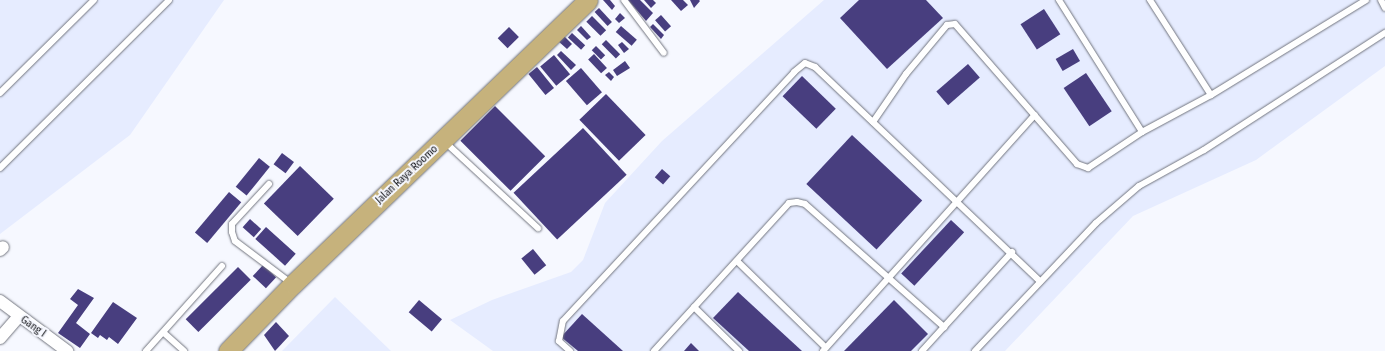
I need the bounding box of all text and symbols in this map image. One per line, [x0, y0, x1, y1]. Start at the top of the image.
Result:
street label: Jalan Raya Roomo [373, 143, 441, 207]
street label: Gang I [18, 314, 48, 340]

